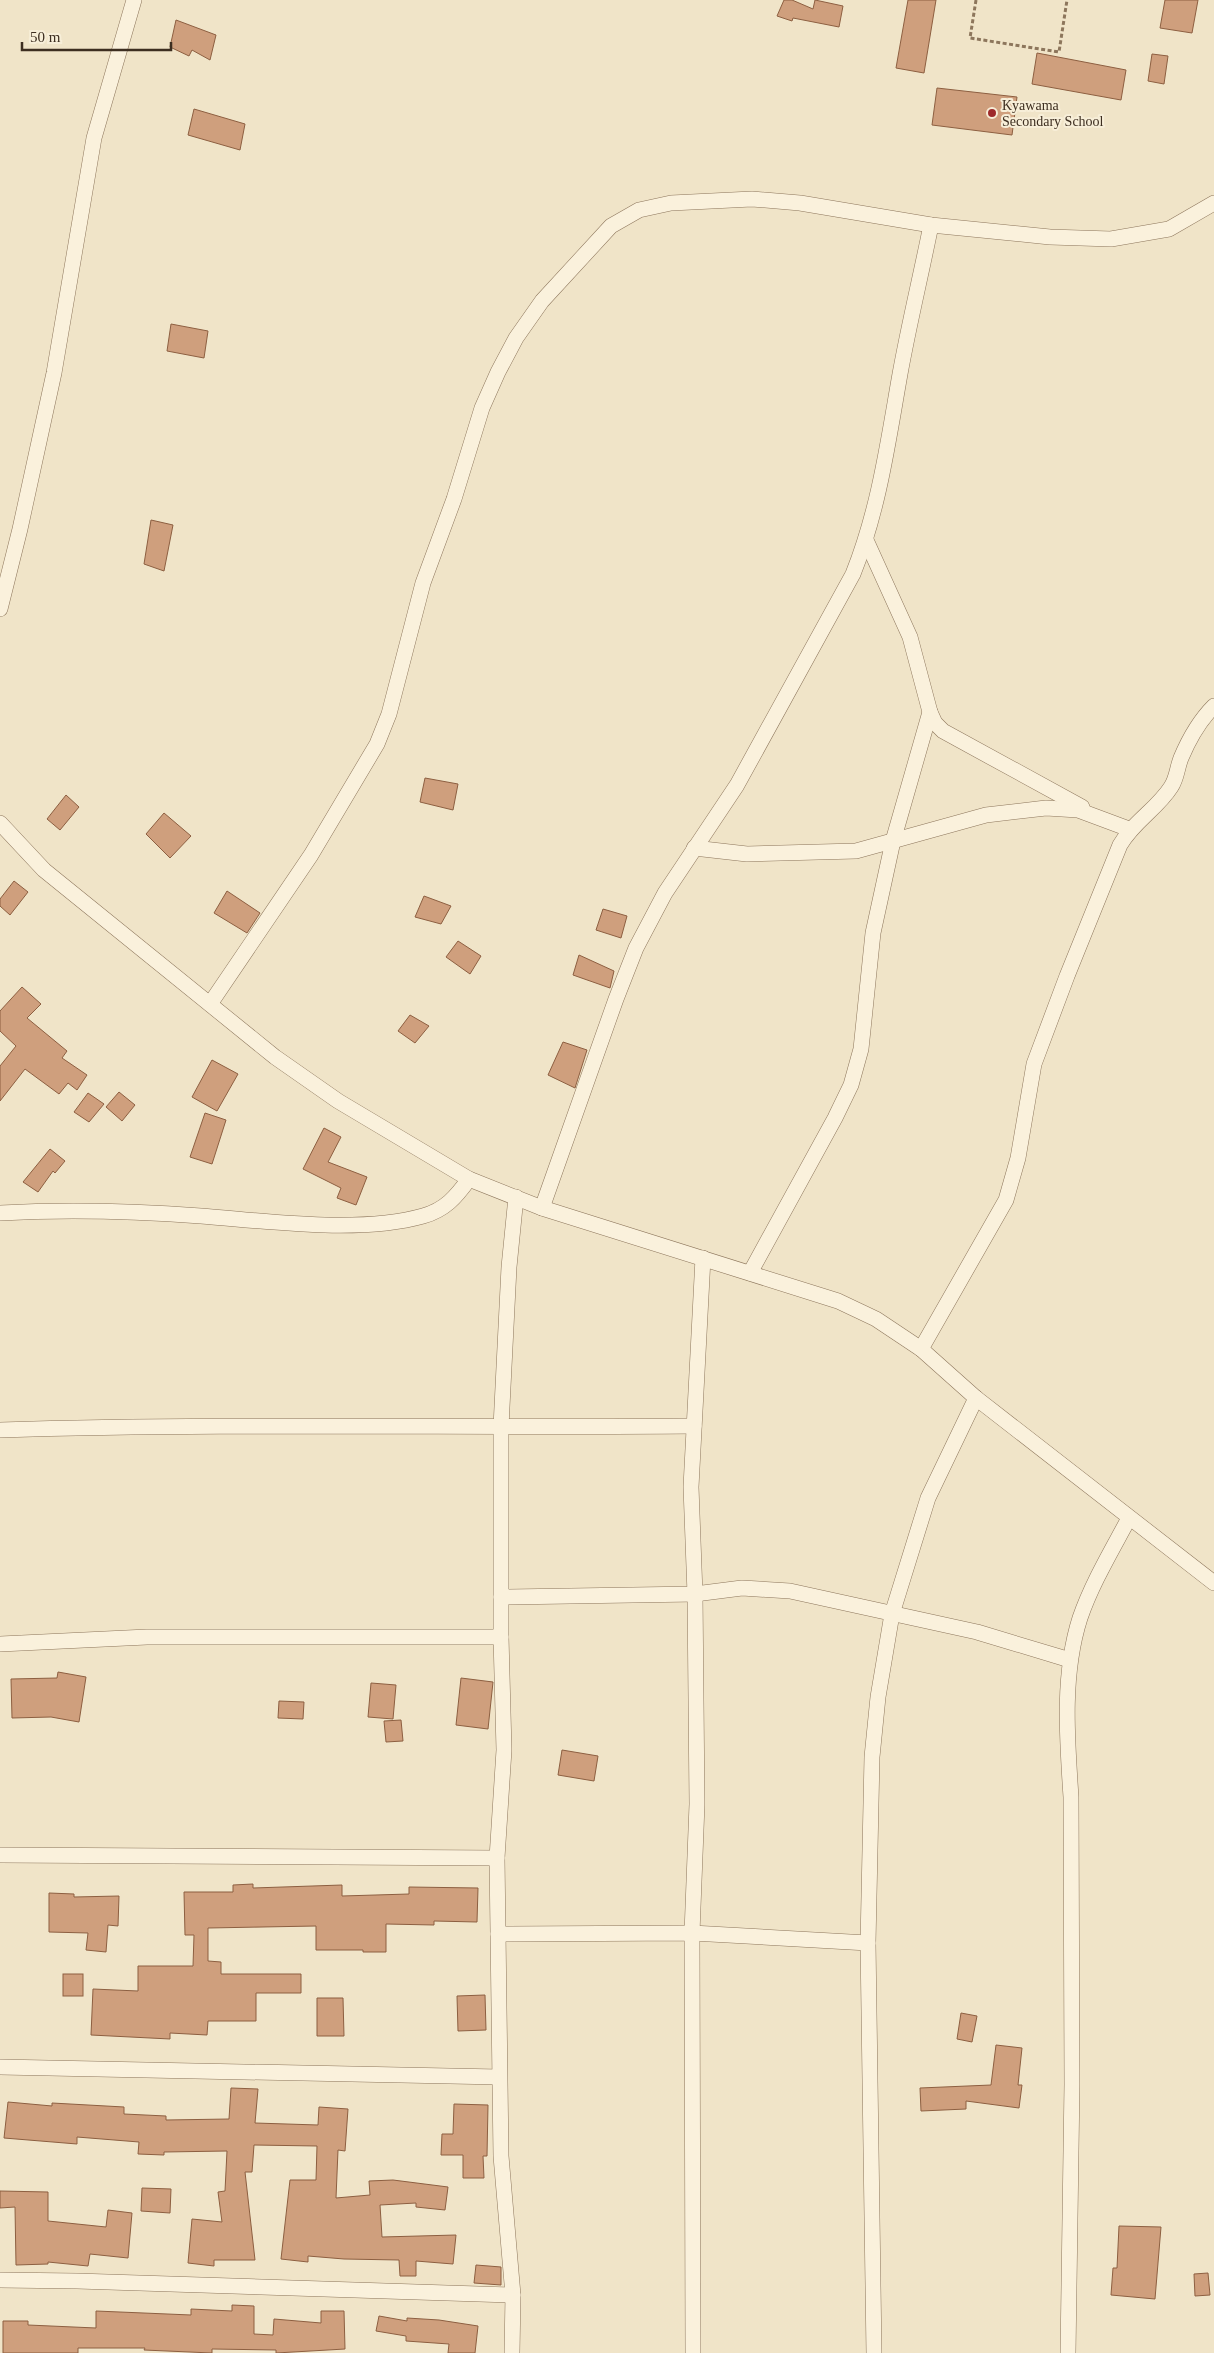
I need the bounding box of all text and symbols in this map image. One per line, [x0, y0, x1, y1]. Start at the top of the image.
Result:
scale bar [22, 20, 171, 52]
text: 50 m [30, 29, 61, 45]
place label: Kyawama Secondary School [1002, 98, 1104, 129]
marker: Kyawama Secondary School [986, 107, 998, 119]

